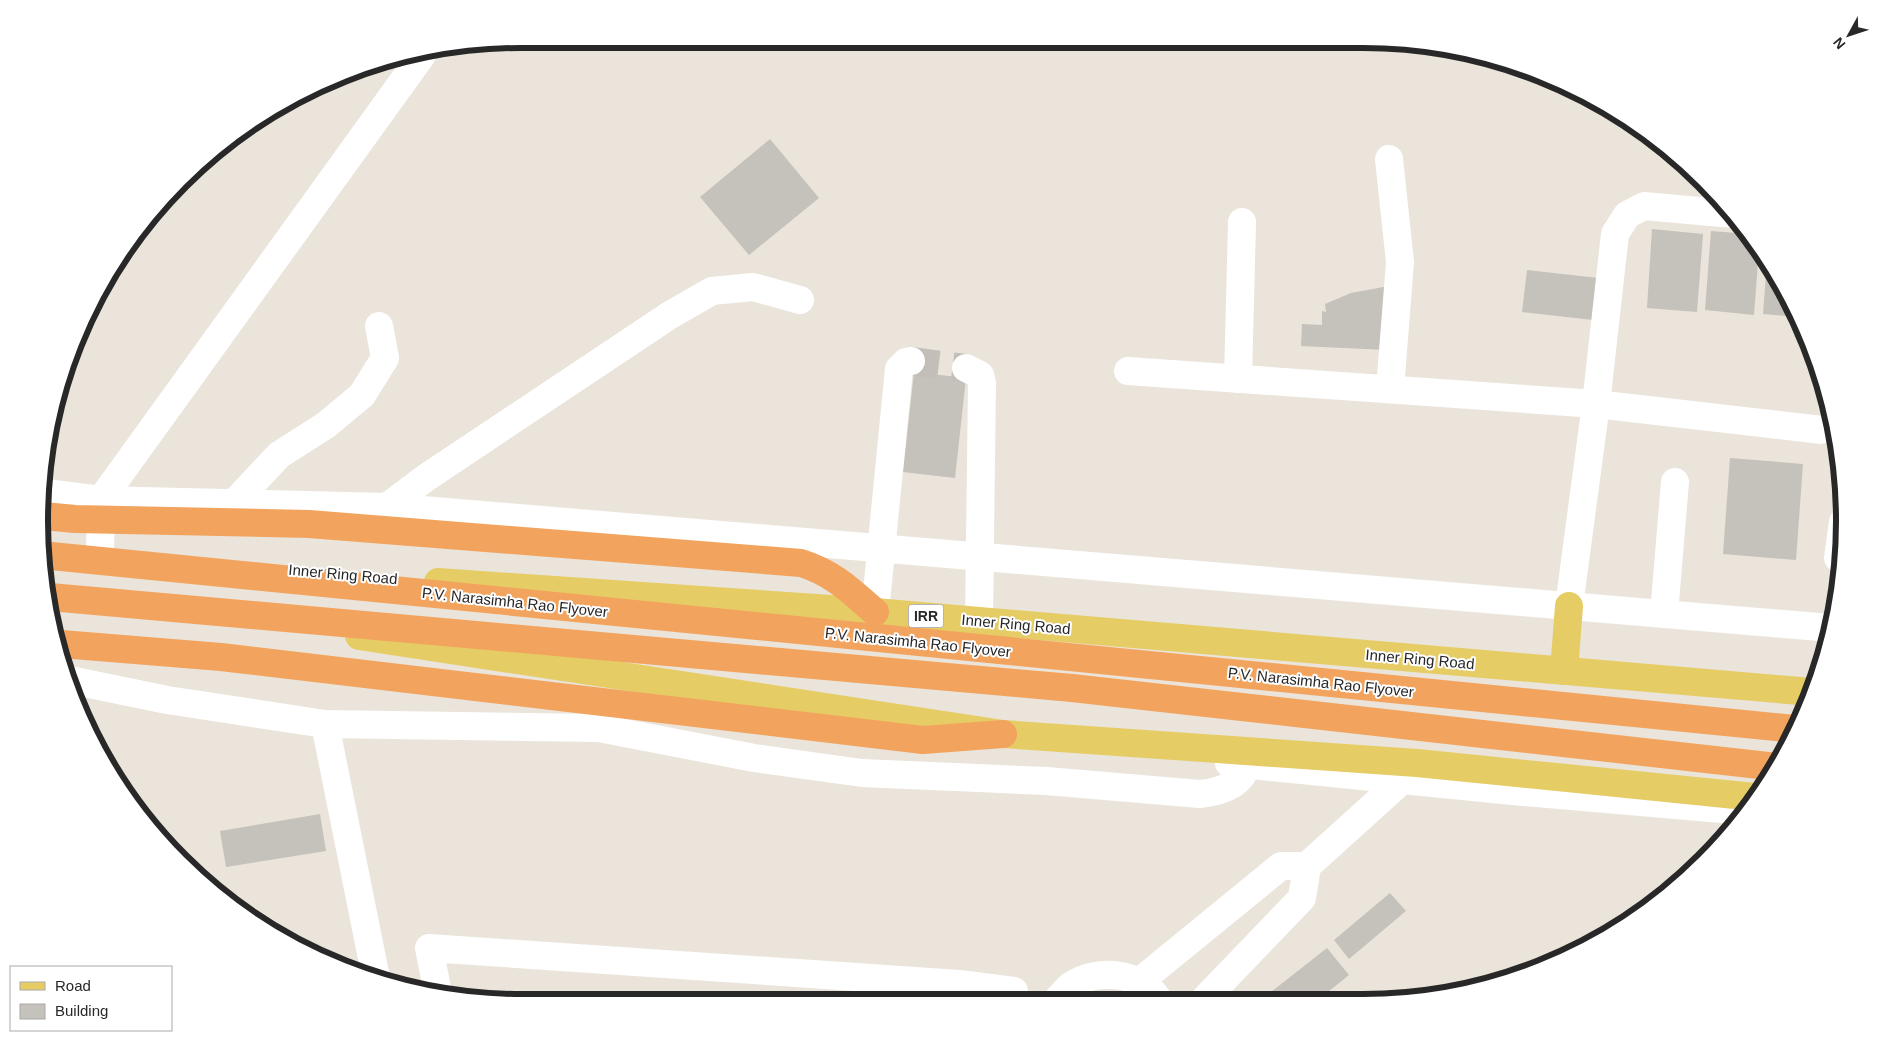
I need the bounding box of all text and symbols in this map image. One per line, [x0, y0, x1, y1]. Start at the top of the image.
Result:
north arrow [1824, 10, 1874, 60]
text: N [1830, 34, 1848, 52]
street label: Inner Ring Road [288, 561, 398, 587]
street label: P.V. Narasimha Rao Flyover [421, 584, 609, 620]
road number: IRR [908, 604, 944, 628]
street label: Inner Ring Road [961, 611, 1071, 637]
street label: P.V. Narasimha Rao Flyover [824, 624, 1012, 660]
street label: Inner Ring Road [1365, 646, 1475, 672]
street label: P.V. Narasimha Rao Flyover [1227, 664, 1415, 700]
legend [10, 966, 172, 1031]
text: Road [55, 977, 91, 994]
text: Building [55, 1002, 108, 1019]

